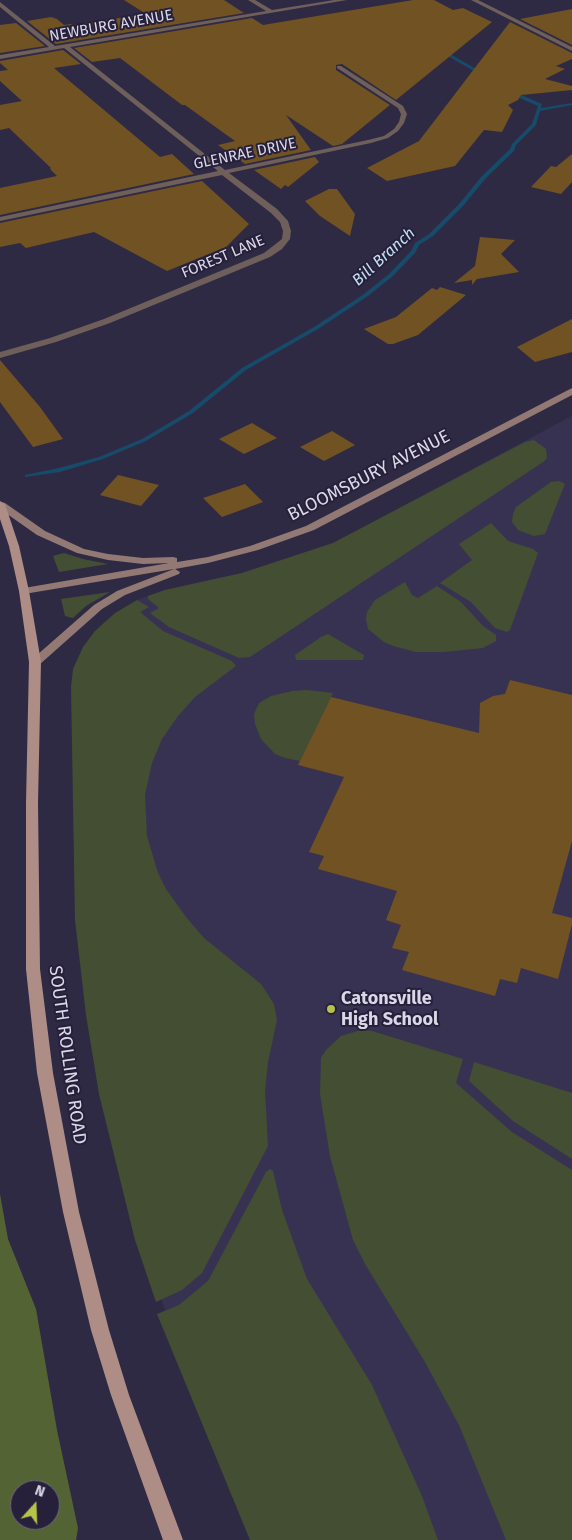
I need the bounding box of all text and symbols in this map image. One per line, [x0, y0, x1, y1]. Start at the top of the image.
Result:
street label: NEWBURG AVENUE [48, 6, 174, 46]
street label: GLENRAE DRIVE [192, 134, 298, 174]
water label: Bill Branch [349, 224, 419, 290]
street label: FOREST LANE [179, 231, 267, 283]
street label: BLOOMSBURY AVENUE [284, 426, 454, 526]
street label: SOUTH ROLLING ROAD [44, 964, 90, 1146]
place label: Catonsville High School [341, 988, 438, 1030]
marker: Catonsville High School [325, 1003, 337, 1015]
north arrow [10, 1480, 60, 1530]
text: N [33, 1482, 47, 1501]

